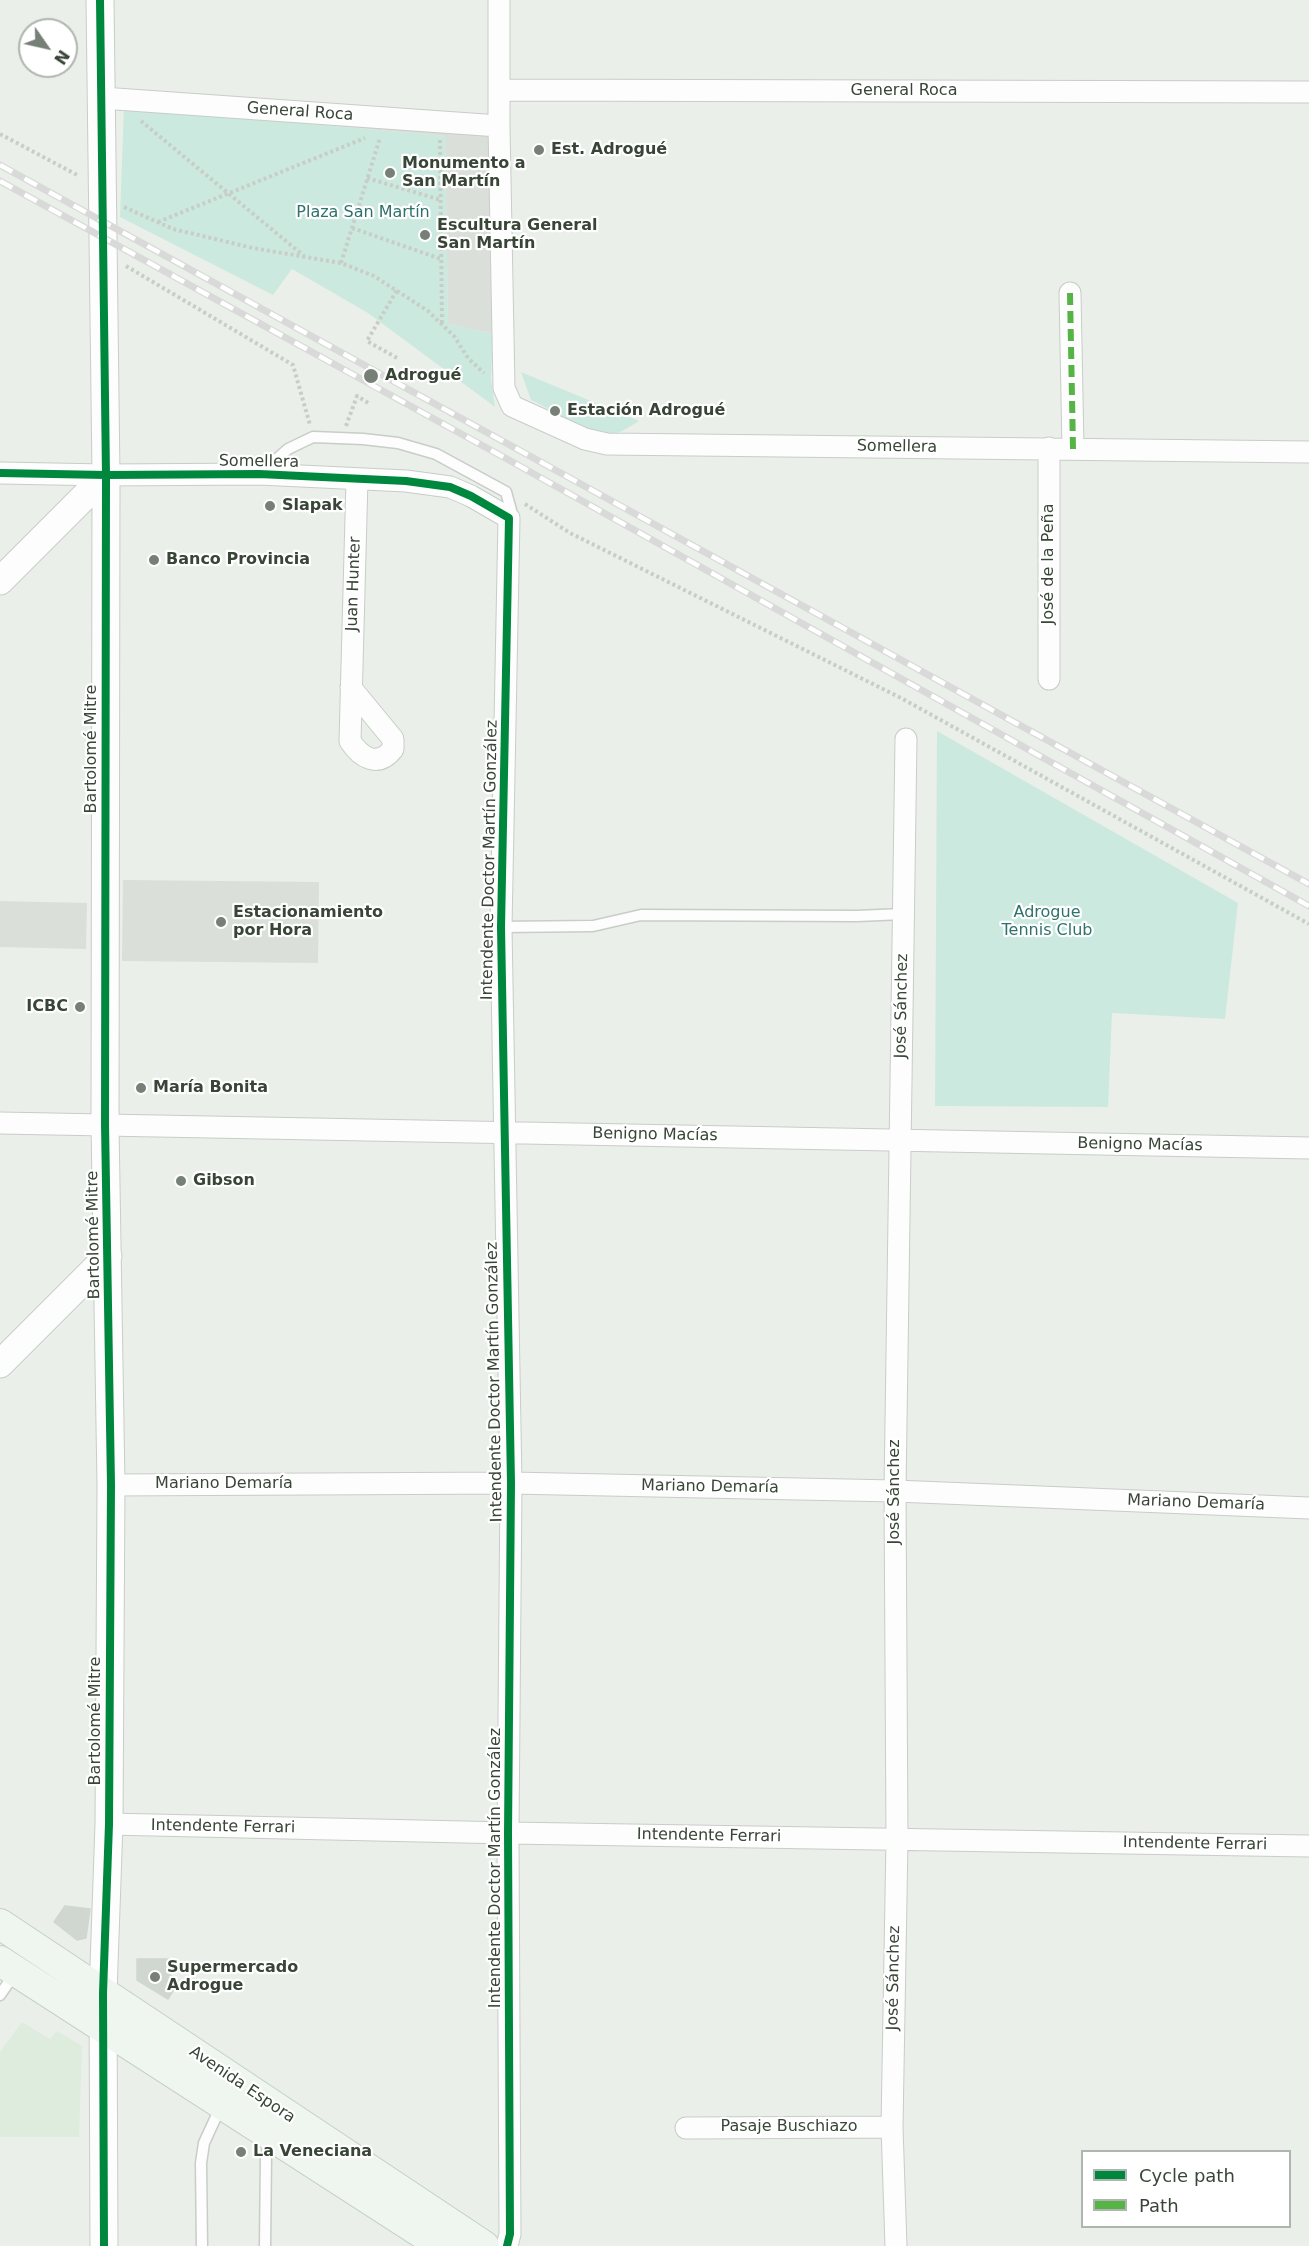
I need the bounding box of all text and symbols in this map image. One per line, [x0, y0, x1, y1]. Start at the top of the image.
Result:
north arrow [18, 18, 78, 78]
text: N [50, 46, 73, 68]
street label: General Roca [851, 81, 957, 101]
street label: General Roca [246, 99, 354, 125]
place label: Est. Adrogué [551, 140, 667, 160]
marker: Est. Adrogué [532, 143, 546, 157]
place label: Monumento a San Martín [402, 154, 526, 192]
marker: Monumento a San Martín [383, 166, 397, 180]
park label: Plaza San Martín [296, 203, 430, 223]
place label: Escultura General San Martín [437, 216, 598, 254]
marker: Escultura General San Martín [418, 228, 432, 242]
place label: Adrogué [385, 366, 461, 386]
marker: Adrogué [362, 367, 380, 385]
place label: Estación Adrogué [567, 401, 725, 421]
marker: Estación Adrogué [548, 404, 562, 418]
street label: Somellera [857, 437, 937, 457]
street label: Somellera [219, 452, 299, 472]
place label: Slapak [282, 496, 343, 516]
marker: Slapak [263, 499, 277, 513]
street label: José de la Peña [1039, 503, 1059, 625]
street label: Juan Hunter [343, 536, 365, 632]
place label: Banco Provincia [166, 550, 310, 570]
marker: Banco Provincia [147, 553, 161, 567]
street label: Bartolomé Mitre [82, 685, 102, 813]
street label: Intendente Doctor Martín González [478, 720, 502, 1000]
place label: Estacionamiento por Hora [233, 903, 383, 941]
park label: Adrogue Tennis Club [1002, 903, 1092, 941]
marker: Estacionamiento por Hora [214, 915, 228, 929]
street label: José Sánchez [891, 953, 913, 1059]
place label: ICBC [26, 997, 68, 1017]
marker: ICBC [73, 1000, 87, 1014]
place label: María Bonita [153, 1078, 268, 1098]
marker: María Bonita [134, 1081, 148, 1095]
street label: Benigno Macías [592, 1124, 718, 1146]
street label: Benigno Macías [1077, 1134, 1203, 1156]
street label: Bartolomé Mitre [83, 1170, 105, 1300]
place label: Gibson [193, 1171, 255, 1191]
marker: Gibson [174, 1174, 188, 1188]
street label: Intendente Doctor Martín González [483, 1242, 507, 1522]
street label: José Sánchez [885, 1439, 905, 1545]
street label: Mariano Demaría [155, 1474, 293, 1494]
street label: Mariano Demaría [641, 1476, 779, 1498]
street label: Mariano Demaría [1127, 1491, 1265, 1515]
street label: Bartolomé Mitre [86, 1657, 106, 1785]
street label: Intendente Doctor Martín González [486, 1728, 506, 2008]
street label: Intendente Ferrari [151, 1816, 295, 1838]
street label: Intendente Ferrari [637, 1825, 781, 1847]
street label: Intendente Ferrari [1123, 1833, 1267, 1855]
street label: José Sánchez [883, 1925, 905, 2031]
place label: Supermercado Adrogue [167, 1958, 298, 1996]
marker: Supermercado Adrogue [148, 1970, 162, 1984]
street label: Avenida Espora [185, 2042, 299, 2128]
street label: Pasaje Buschiazo [720, 2117, 858, 2137]
place label: La Veneciana [253, 2142, 372, 2162]
marker: La Veneciana [234, 2145, 248, 2159]
legend [1081, 2150, 1291, 2228]
text: Cycle path [1139, 2165, 1235, 2186]
text: Path [1139, 2195, 1179, 2216]

